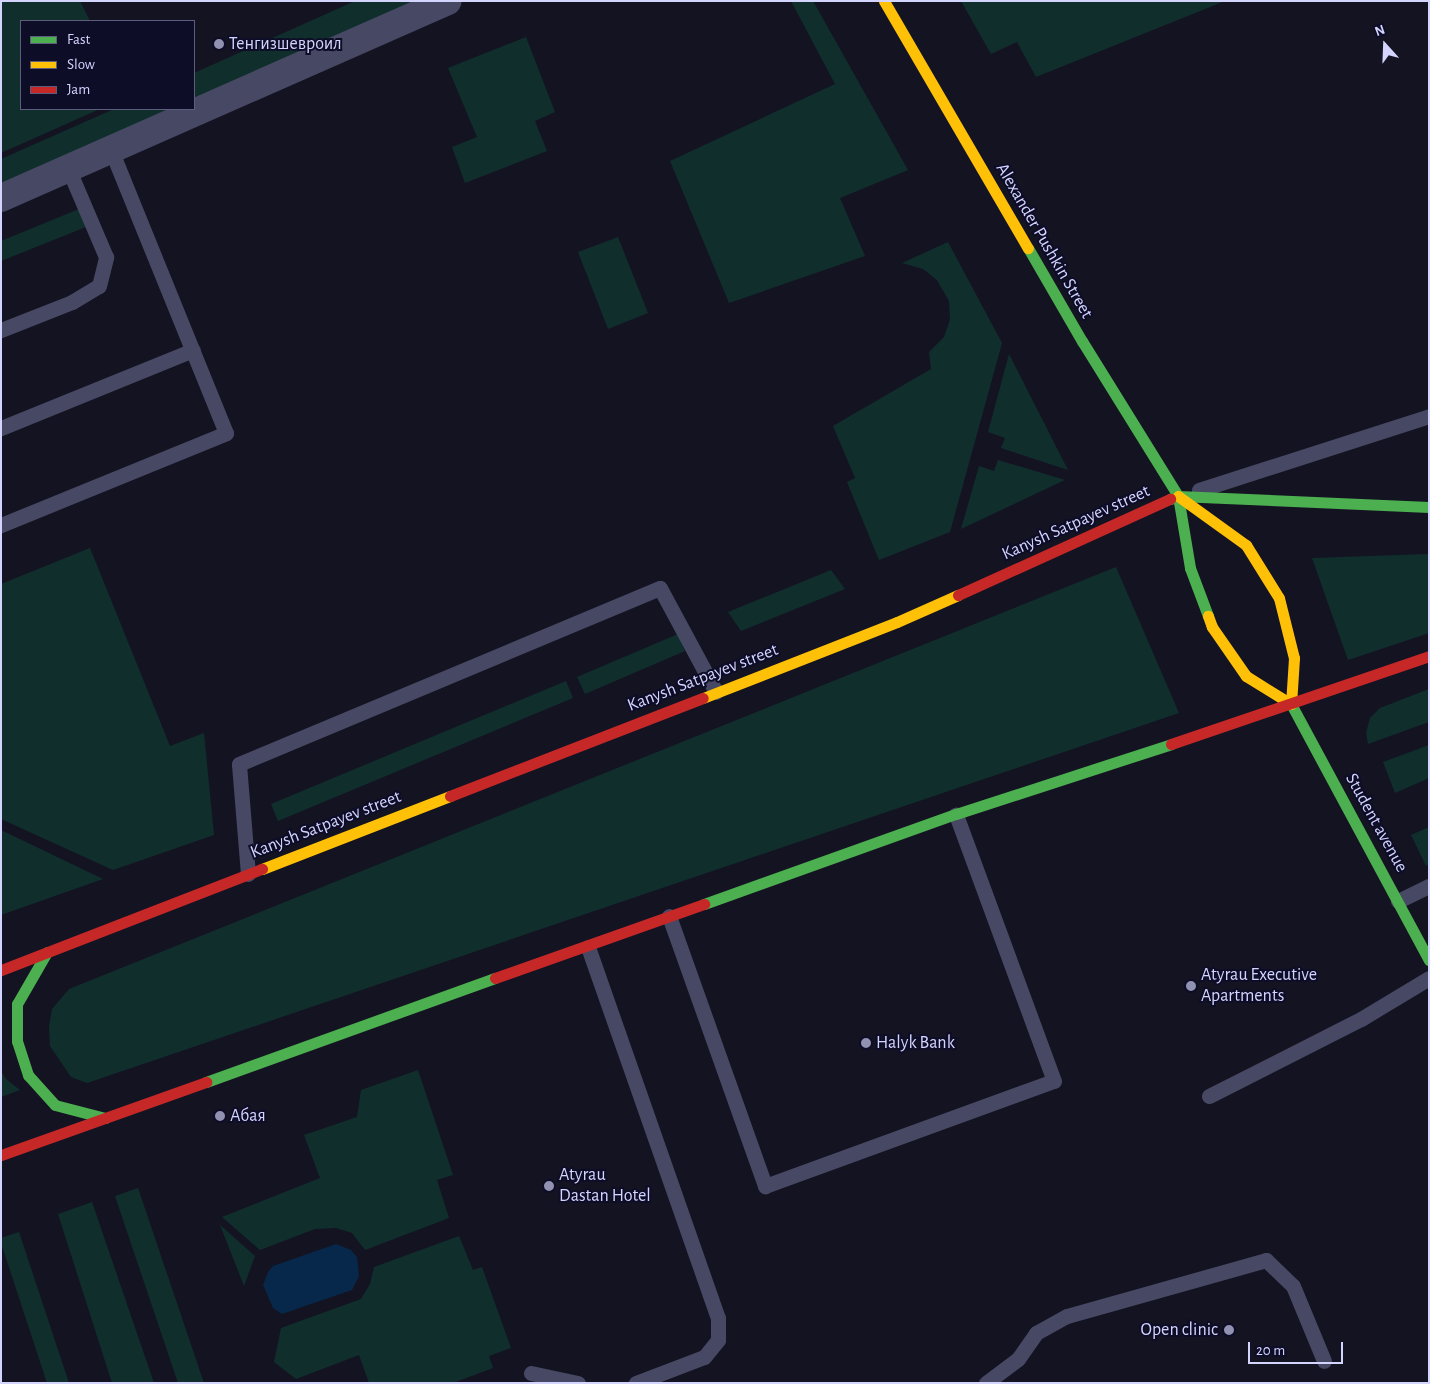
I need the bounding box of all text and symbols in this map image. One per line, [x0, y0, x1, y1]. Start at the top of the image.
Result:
legend [20, 20, 195, 110]
north arrow [1360, 20, 1410, 70]
text: N [1373, 23, 1387, 39]
text: Fast [67, 32, 90, 47]
place label: Тенгизшевроил [229, 33, 342, 55]
marker: Тенгизшевроил [213, 38, 225, 50]
text: Slow [67, 57, 95, 72]
text: Jam [67, 82, 90, 97]
street label: Alexander Pushkin Street [991, 159, 1097, 323]
street label: Kanysh Satpayev street [999, 481, 1153, 565]
street label: Kanysh Satpayev street [625, 639, 781, 717]
street label: Student avenue [1340, 770, 1412, 876]
street label: Kanysh Satpayev street [248, 786, 404, 864]
place label: Atyrau Executive Apartments [1201, 965, 1317, 1008]
marker: Atyrau Executive Apartments [1185, 980, 1197, 992]
place label: Halyk Bank [876, 1032, 955, 1054]
marker: Halyk Bank [860, 1037, 872, 1049]
place label: Абая [230, 1105, 266, 1127]
marker: Абая [214, 1110, 226, 1122]
place label: Atyrau Dastan Hotel [559, 1165, 651, 1208]
marker: Atyrau Dastan Hotel [543, 1180, 555, 1192]
place label: Open clinic [1141, 1319, 1218, 1341]
marker: Open clinic [1222, 1323, 1236, 1337]
scale bar [1250, 1332, 1345, 1364]
text: 20 m [1256, 1343, 1285, 1358]

